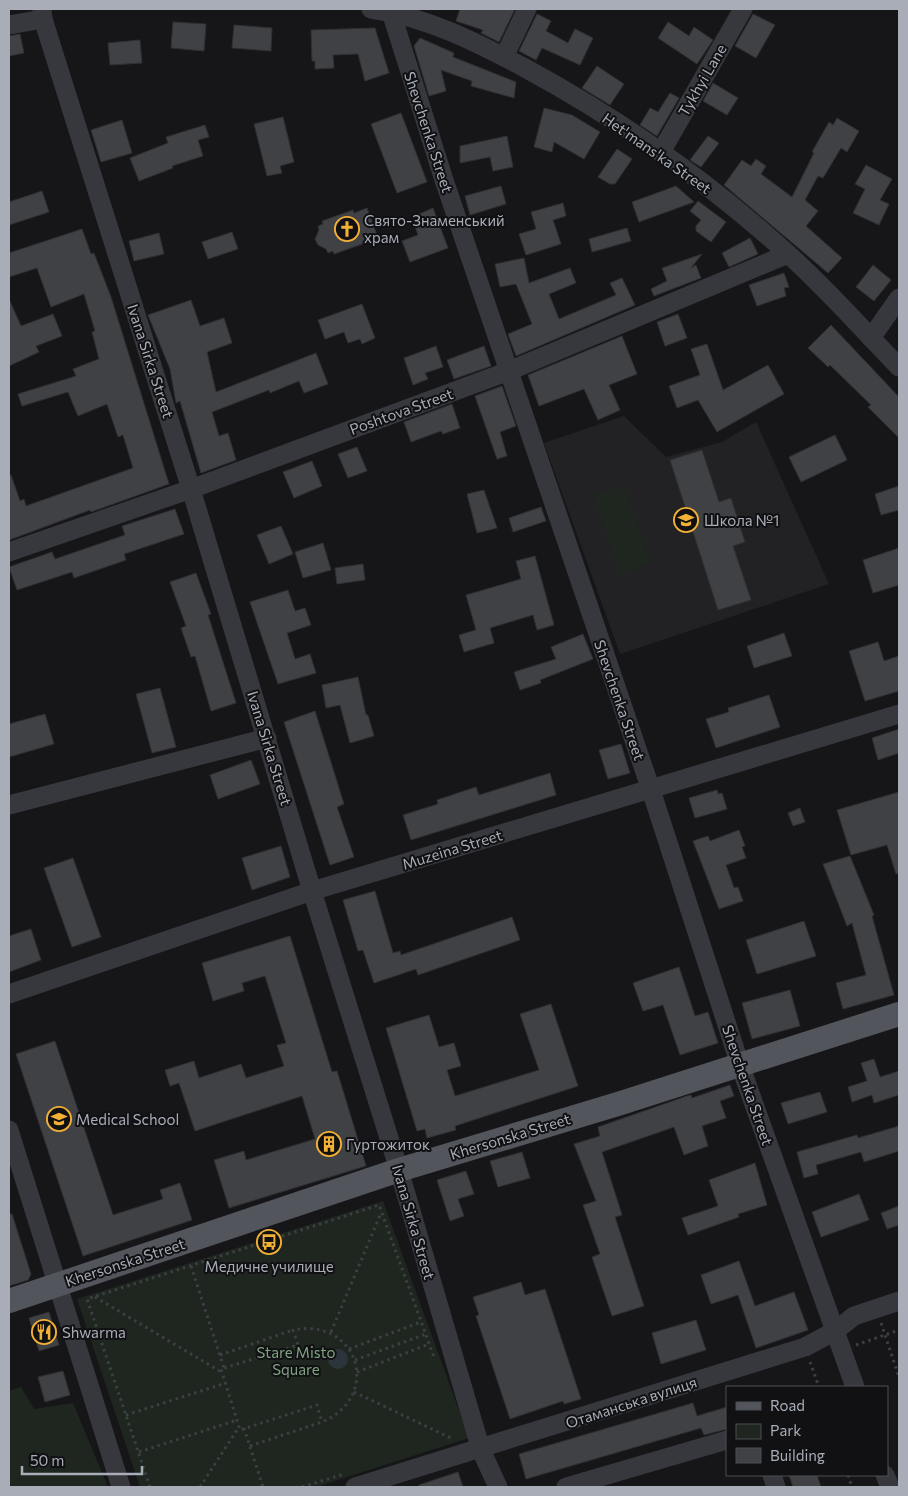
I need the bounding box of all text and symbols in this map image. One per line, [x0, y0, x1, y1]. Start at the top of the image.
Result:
street label: Tykhyi Lane [674, 41, 730, 119]
street label: Shevchenka Street [401, 69, 457, 195]
street label: Het'mans'ka Street [599, 109, 715, 197]
place label: Свято-Знаменський храм [364, 211, 505, 246]
church icon: Свято-Знаменський храм [334, 216, 360, 242]
street label: Ivana Sirka Street [124, 302, 178, 420]
street label: Poshtova Street [347, 384, 455, 438]
school or university icon: Школа №1 [673, 507, 699, 533]
place label: Школа №1 [704, 511, 780, 529]
street label: Shevchenka Street [591, 637, 649, 763]
street label: Ivana Sirka Street [244, 689, 296, 807]
street label: Muzeina Street [400, 825, 504, 873]
street label: Shevchenka Street [719, 1022, 777, 1148]
school or university icon: Medical School [46, 1106, 72, 1132]
street label: Khersonska Street [448, 1109, 572, 1163]
place label: Medical School [76, 1110, 179, 1128]
building icon: Гуртожиток [316, 1131, 342, 1157]
place label: Гуртожиток [346, 1135, 430, 1153]
street label: Ivana Sirka Street [389, 1162, 439, 1282]
bus stop icon: Медичне училище [256, 1229, 282, 1255]
street label: Khersonska Street [63, 1234, 187, 1290]
place label: Медичне училище [204, 1257, 334, 1275]
restaurant icon: Shwarma [31, 1319, 57, 1345]
place label: Shwarma [62, 1323, 126, 1341]
park label: Stare Misto Square [256, 1343, 336, 1378]
street label: Отаманська вулиця [563, 1372, 699, 1432]
legend [726, 1386, 888, 1476]
text: Road [770, 1396, 805, 1414]
text: Park [770, 1421, 801, 1439]
scale bar [22, 1444, 142, 1476]
text: Building [770, 1446, 825, 1464]
text: 50 m [30, 1451, 64, 1469]

